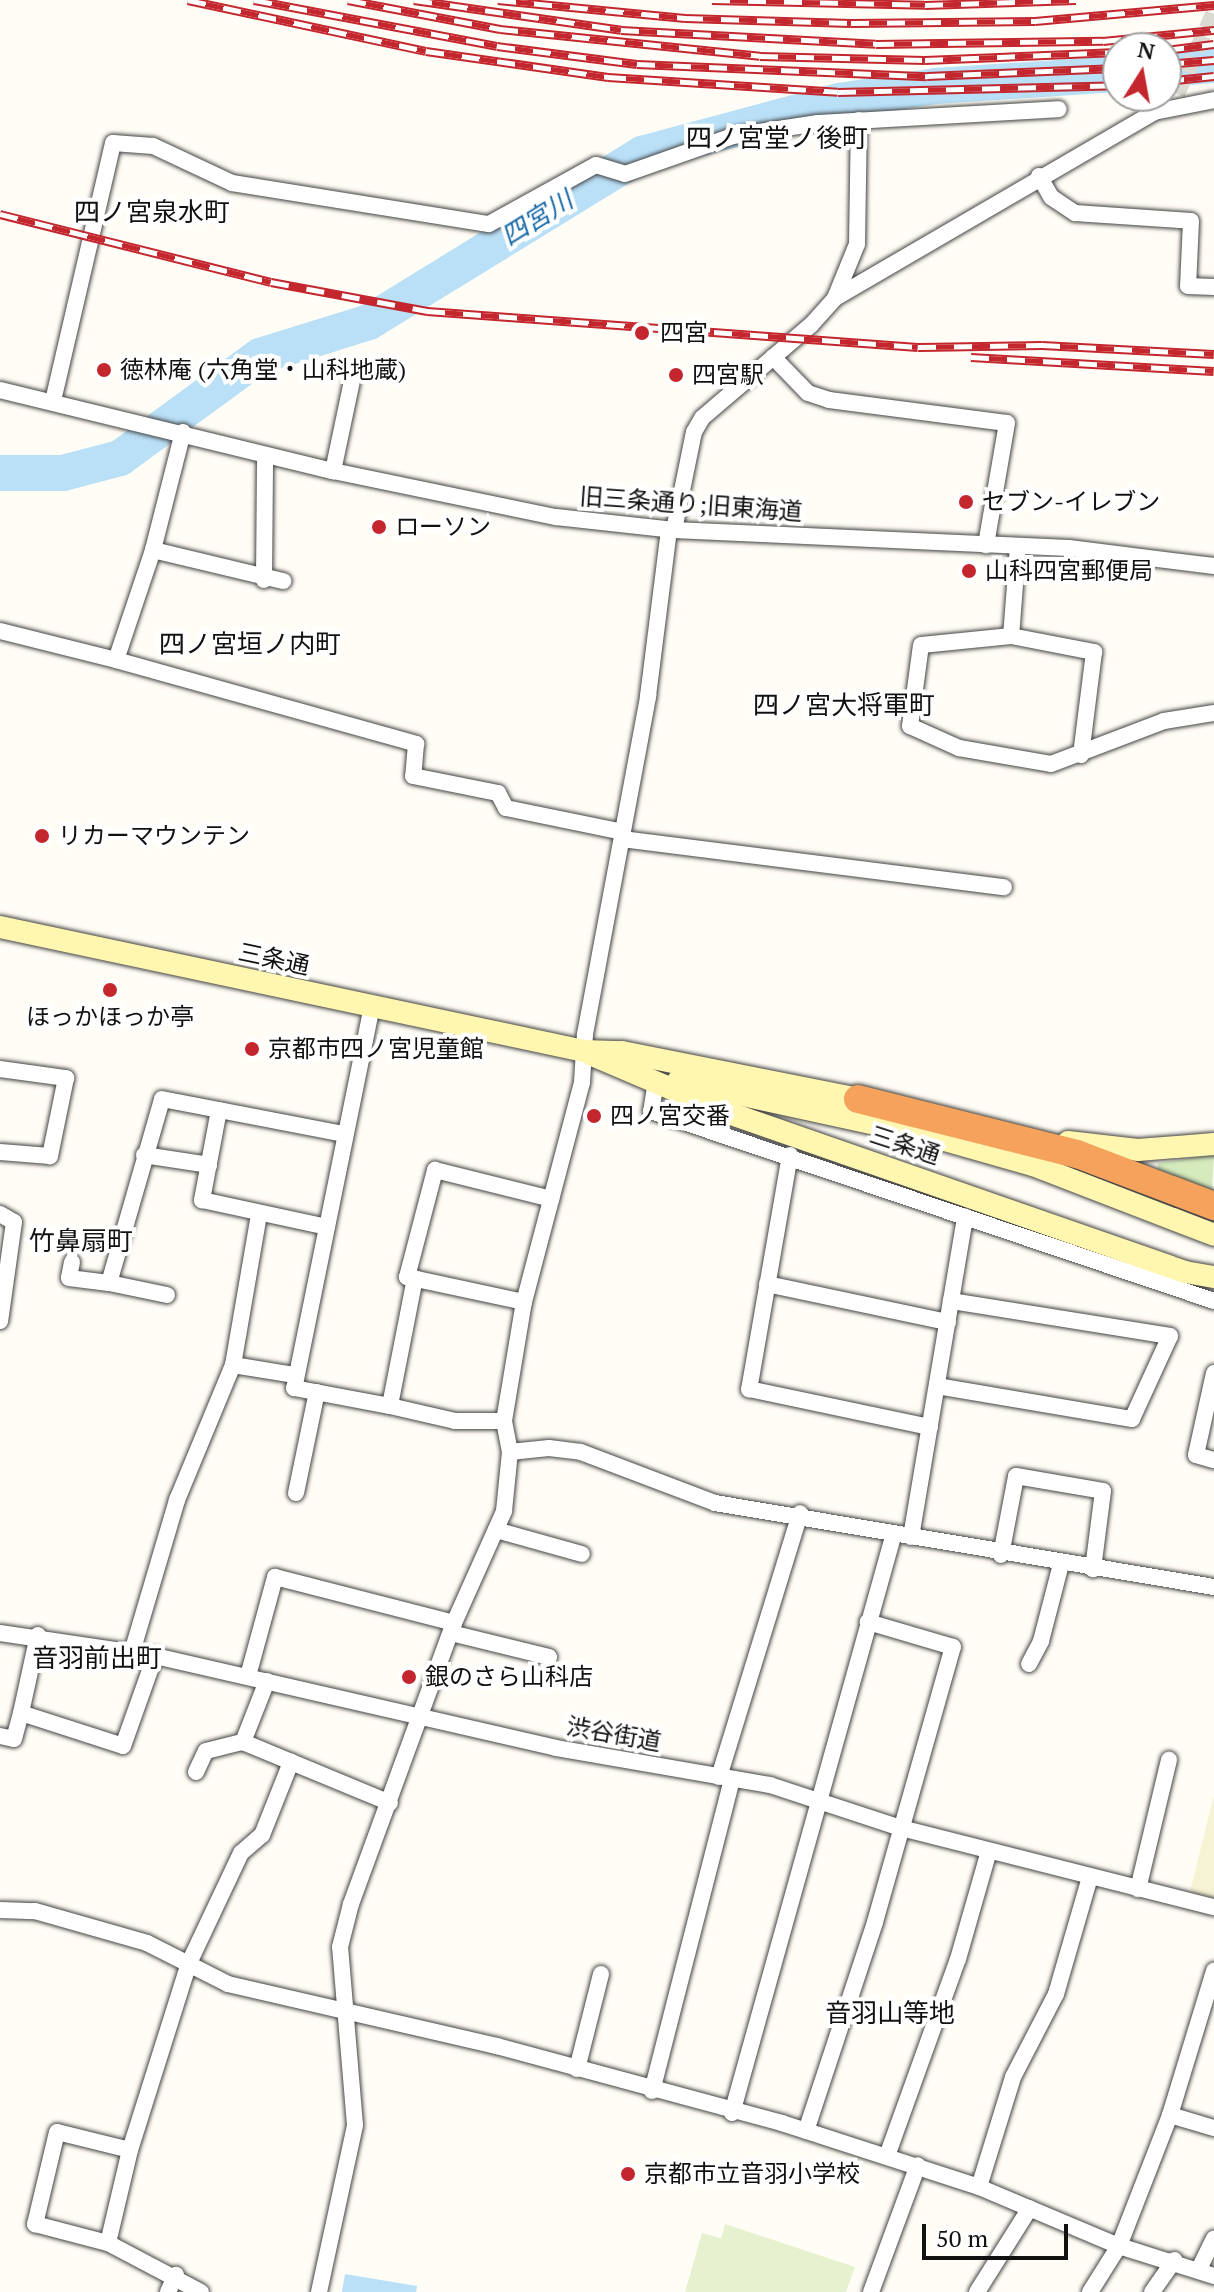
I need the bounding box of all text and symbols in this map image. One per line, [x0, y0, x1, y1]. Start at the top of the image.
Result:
north arrow [1102, 32, 1182, 112]
text: N [1135, 34, 1157, 66]
district label: 四ノ宮堂ノ後町 [686, 122, 868, 154]
water label: 四宮川 [496, 184, 578, 252]
district label: 四ノ宮泉水町 [74, 196, 230, 228]
place label: 四宮 [660, 319, 708, 347]
marker: 四宮 [631, 322, 653, 344]
place label: 徳林庵 (六角堂・山科地蔵) [120, 356, 406, 384]
marker: 徳林庵 (六角堂・山科地蔵) [95, 361, 113, 379]
place label: 四宮駅 [692, 361, 764, 389]
marker: 四宮駅 [667, 366, 685, 384]
street label: 旧三条通り;旧東海道 [578, 482, 804, 526]
place label: セブン-イレブン [982, 488, 1160, 516]
marker: セブン-イレブン [957, 493, 975, 511]
place label: ローソン [395, 513, 491, 541]
marker: ローソン [370, 518, 388, 536]
place label: 山科四宮郵便局 [985, 557, 1153, 585]
marker: 山科四宮郵便局 [960, 562, 978, 580]
district label: 四ノ宮垣ノ内町 [159, 628, 341, 660]
district label: 四ノ宮大将軍町 [753, 689, 935, 721]
place label: リカーマウンテン [58, 822, 250, 850]
marker: リカーマウンテン [33, 827, 51, 845]
street label: 三条通 [236, 937, 312, 981]
marker: ほっかほっか亭 [101, 981, 119, 999]
place label: ほっかほっか亭 [26, 1003, 194, 1031]
place label: 京都市四ノ宮児童館 [268, 1035, 484, 1063]
marker: 京都市四ノ宮児童館 [243, 1040, 261, 1058]
place label: 四ノ宮交番 [610, 1102, 730, 1130]
marker: 四ノ宮交番 [585, 1107, 603, 1125]
street label: 三条通 [866, 1120, 944, 1170]
district label: 竹鼻扇町 [29, 1225, 133, 1257]
district label: 音羽前出町 [32, 1642, 162, 1674]
place label: 銀のさら山科店 [425, 1663, 593, 1691]
marker: 銀のさら山科店 [400, 1668, 418, 1686]
street label: 渋谷街道 [564, 1711, 664, 1757]
district label: 音羽山等地 [825, 1997, 955, 2029]
place label: 京都市立音羽小学校 [644, 2160, 860, 2188]
marker: 京都市立音羽小学校 [619, 2165, 637, 2183]
scale bar [926, 2208, 1072, 2258]
text: 50 m [936, 2222, 988, 2254]

